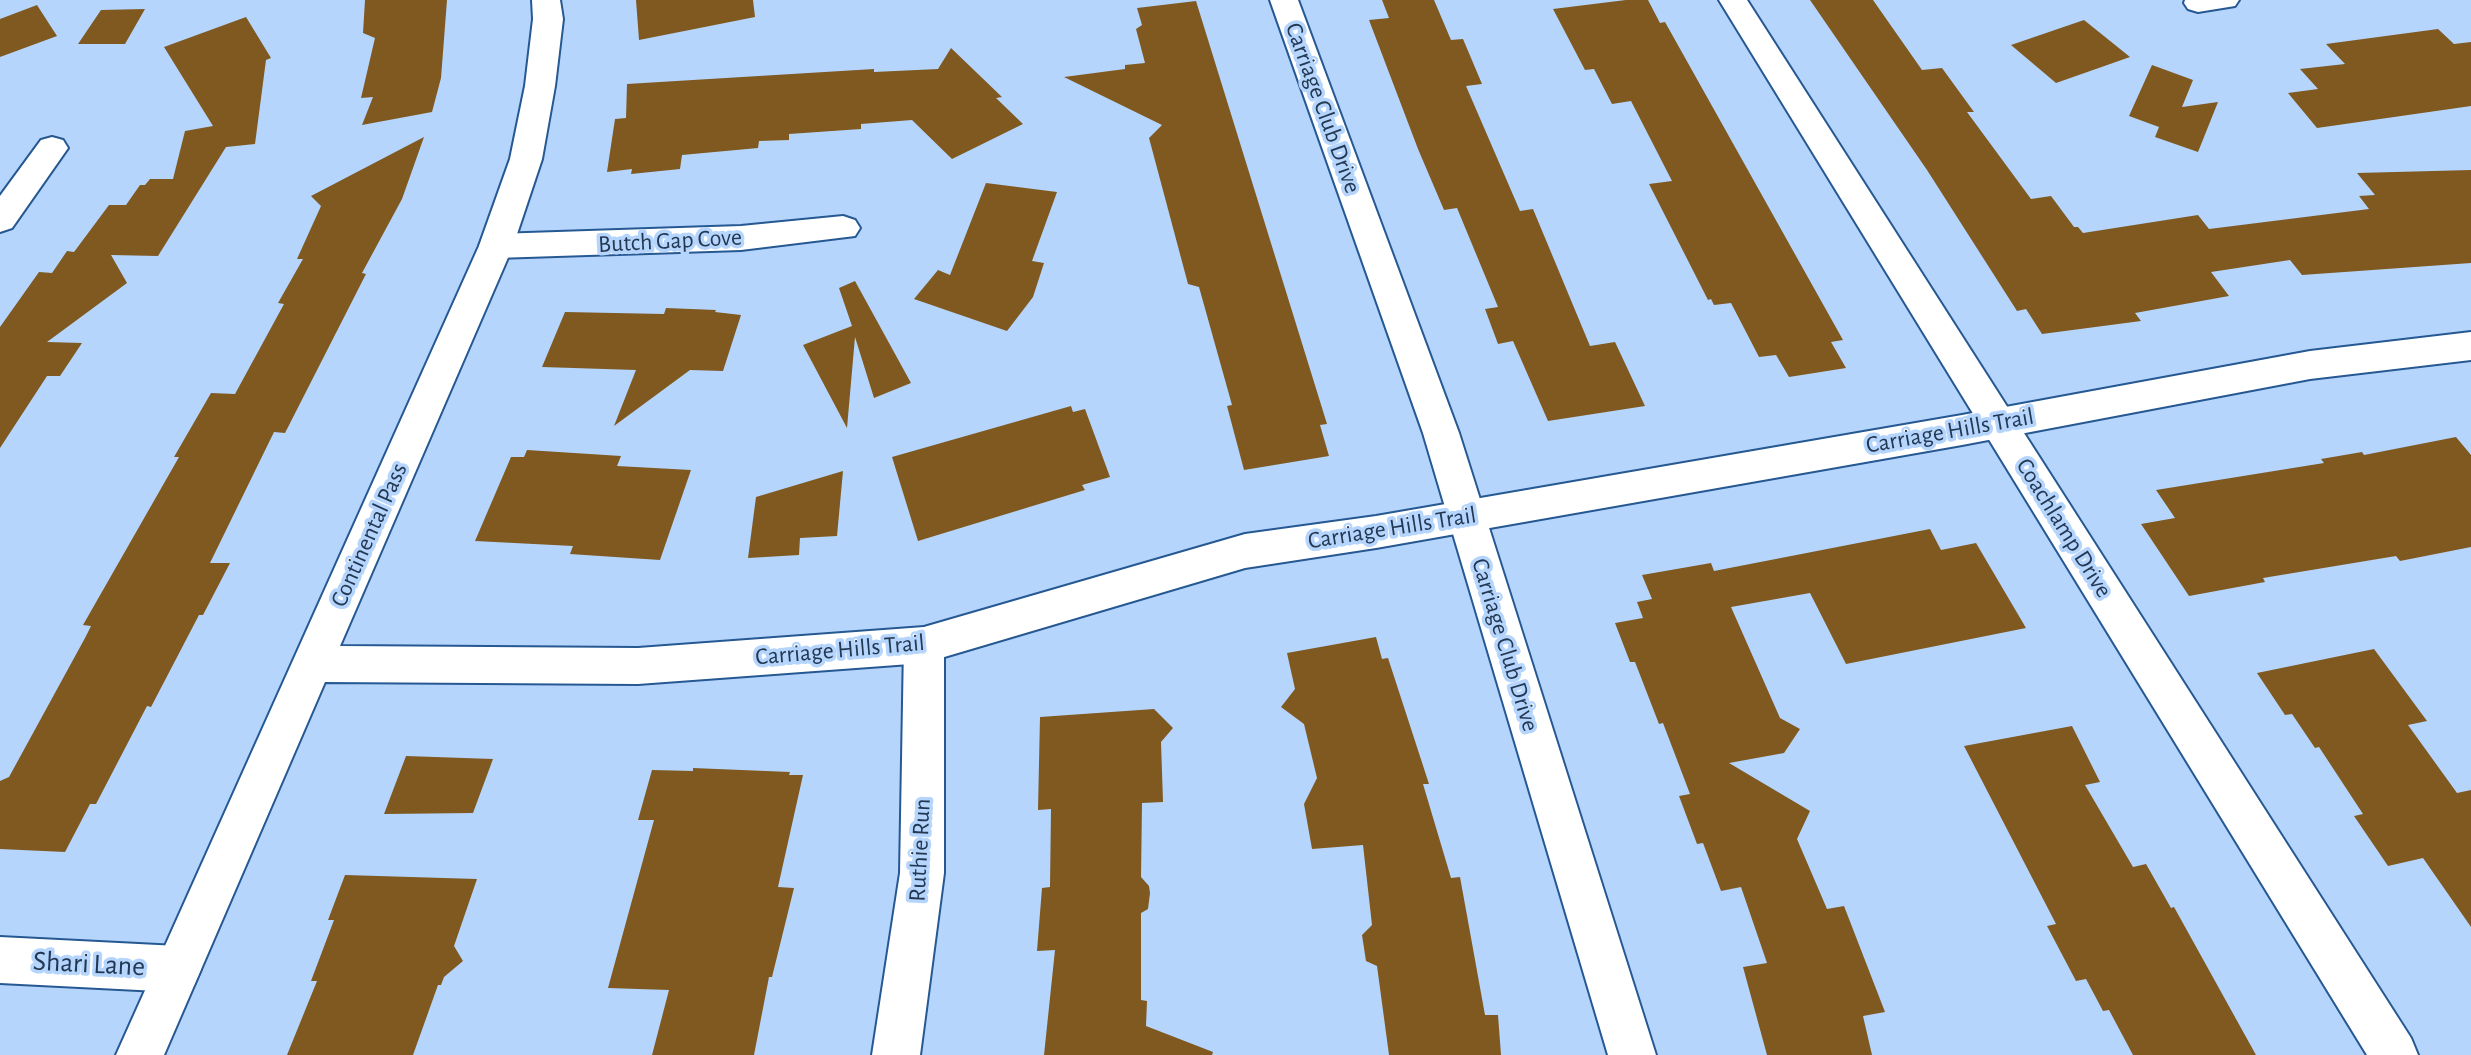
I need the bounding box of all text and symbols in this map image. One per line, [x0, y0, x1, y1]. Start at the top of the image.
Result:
street label: Carriage Club Drive [1279, 19, 1367, 197]
street label: Butch Gap Cove [597, 223, 743, 259]
street label: Carriage Hills Trail [1864, 402, 2036, 460]
street label: Coachlamp Drive [2010, 453, 2118, 603]
street label: Continental Pass [324, 459, 414, 611]
street label: Carriage Hills Trail [1306, 500, 1478, 556]
street label: Carriage Club Drive [1465, 555, 1545, 735]
street label: Carriage Hills Trail [754, 628, 926, 672]
street label: Ruthie Run [903, 798, 937, 902]
street label: Shari Lane [32, 944, 146, 984]

